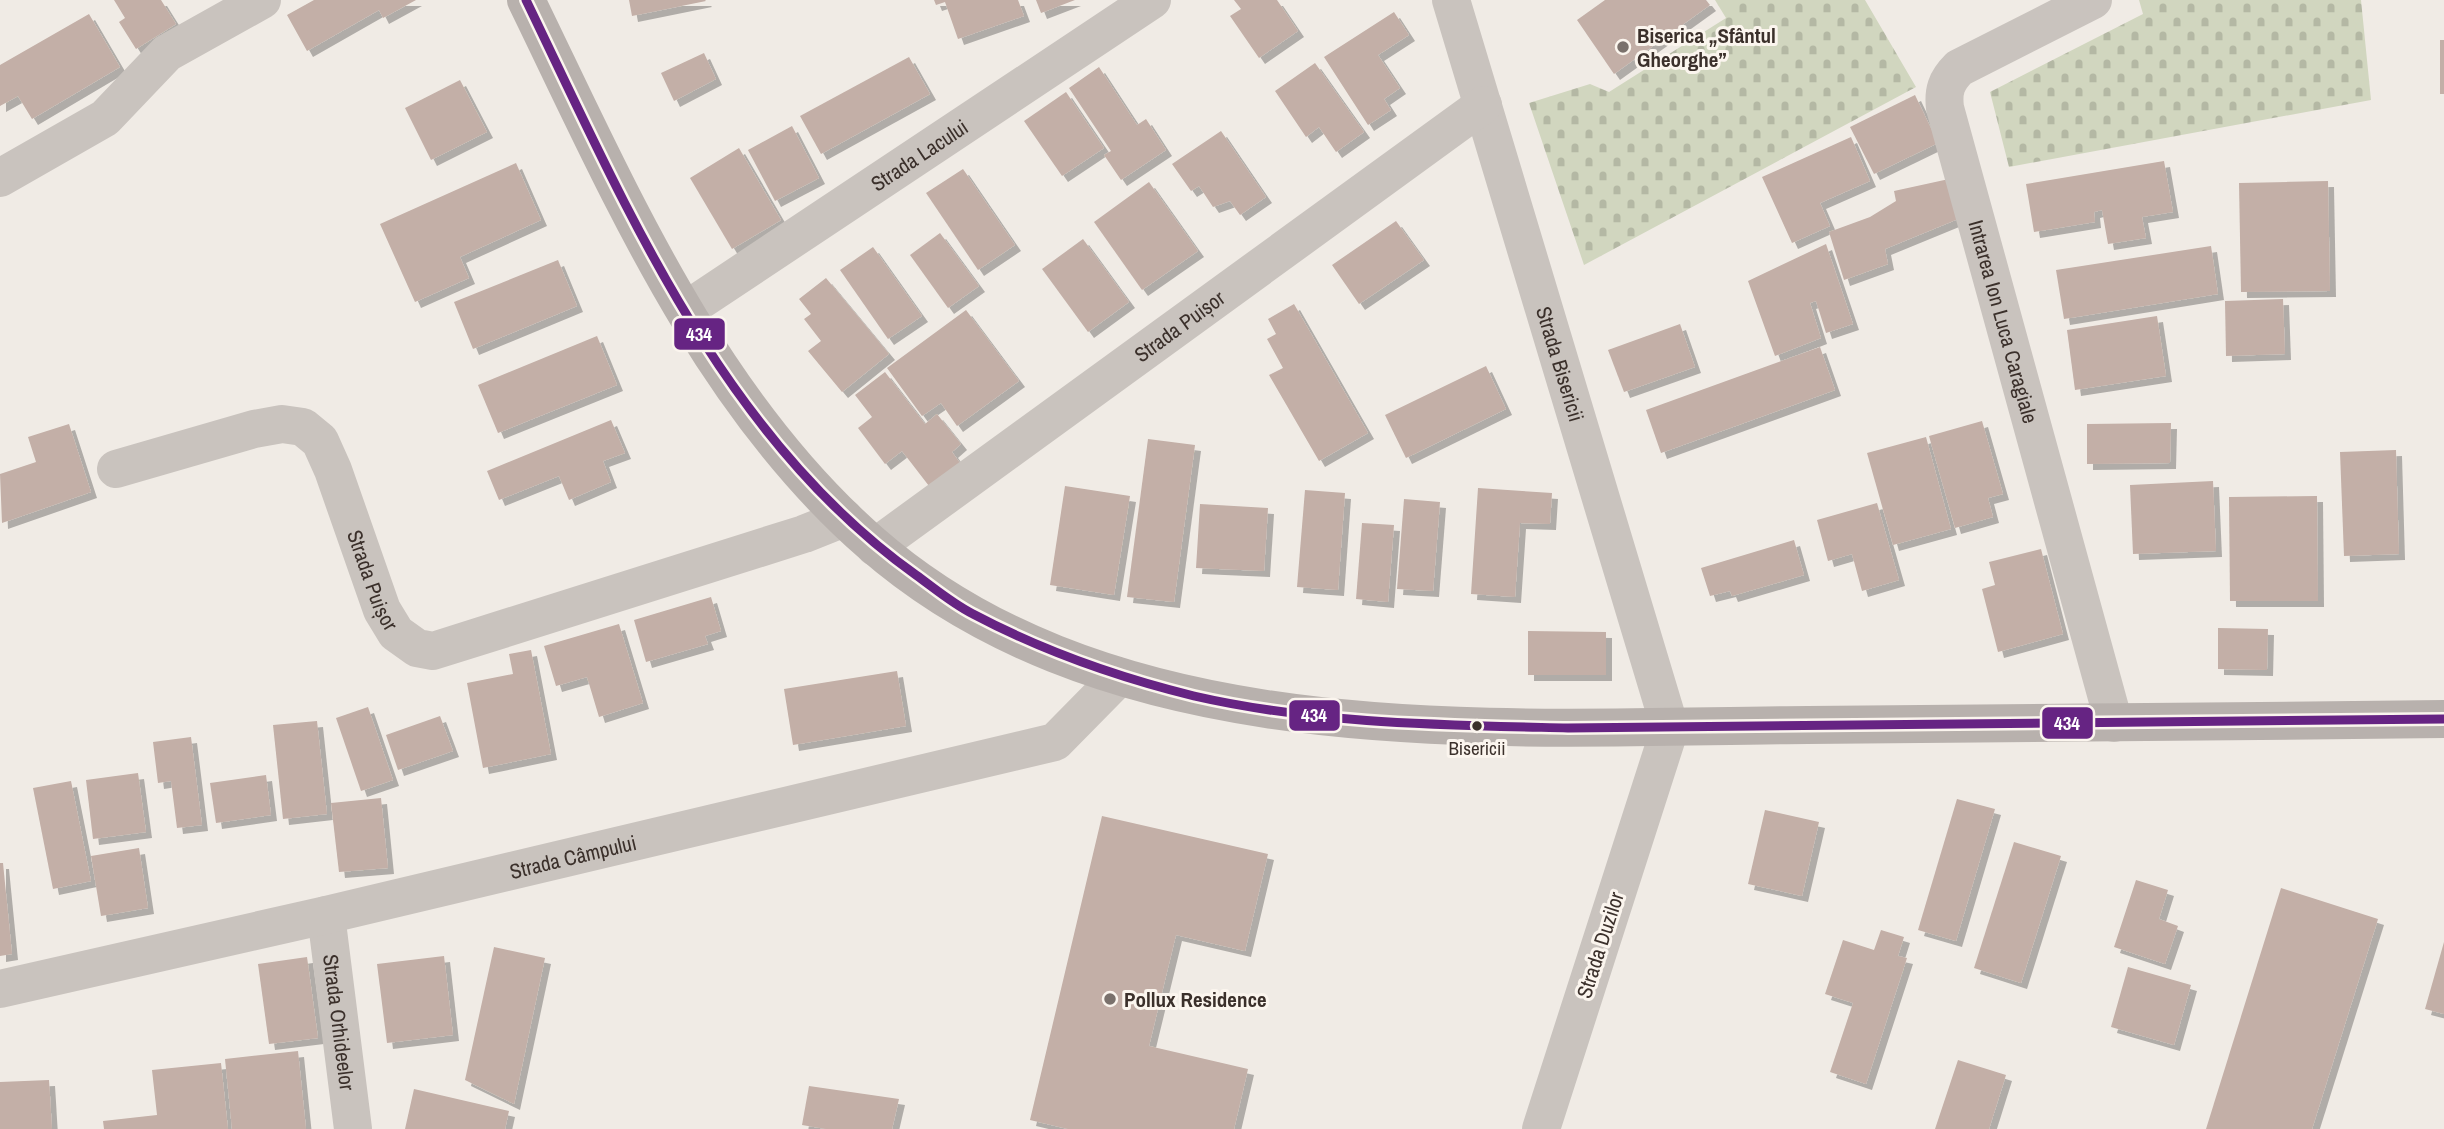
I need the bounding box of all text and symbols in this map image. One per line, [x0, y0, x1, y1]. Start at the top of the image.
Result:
place label: Biserica „Sfântul Gheorghe” [1637, 21, 1776, 74]
marker: Biserica „Sfântul Gheorghe” [1615, 39, 1631, 55]
street label: Strada Lacului [865, 112, 973, 198]
street label: Intrarea Ion Luca Caragiale [1962, 217, 2045, 427]
street label: Strada Puișor [1128, 283, 1230, 369]
street label: Strada Bisericii [1529, 303, 1591, 425]
line badge: 434 [673, 317, 726, 351]
text: 434 [686, 321, 712, 347]
street label: Strada Puișor [341, 526, 406, 636]
line badge: 434 [1288, 699, 1341, 732]
text: 434 [1301, 702, 1327, 728]
line badge: 434 [2041, 706, 2094, 740]
text: 434 [2054, 710, 2080, 736]
marker: Bisericii [1470, 719, 1484, 733]
place label: Bisericii [1448, 735, 1506, 761]
street label: Strada Câmpului [507, 827, 639, 885]
street label: Strada Duzilor [1569, 888, 1631, 1002]
street label: Strada Orhideelor [317, 952, 363, 1092]
place label: Pollux Residence [1124, 985, 1267, 1014]
marker: Pollux Residence [1102, 991, 1118, 1007]

